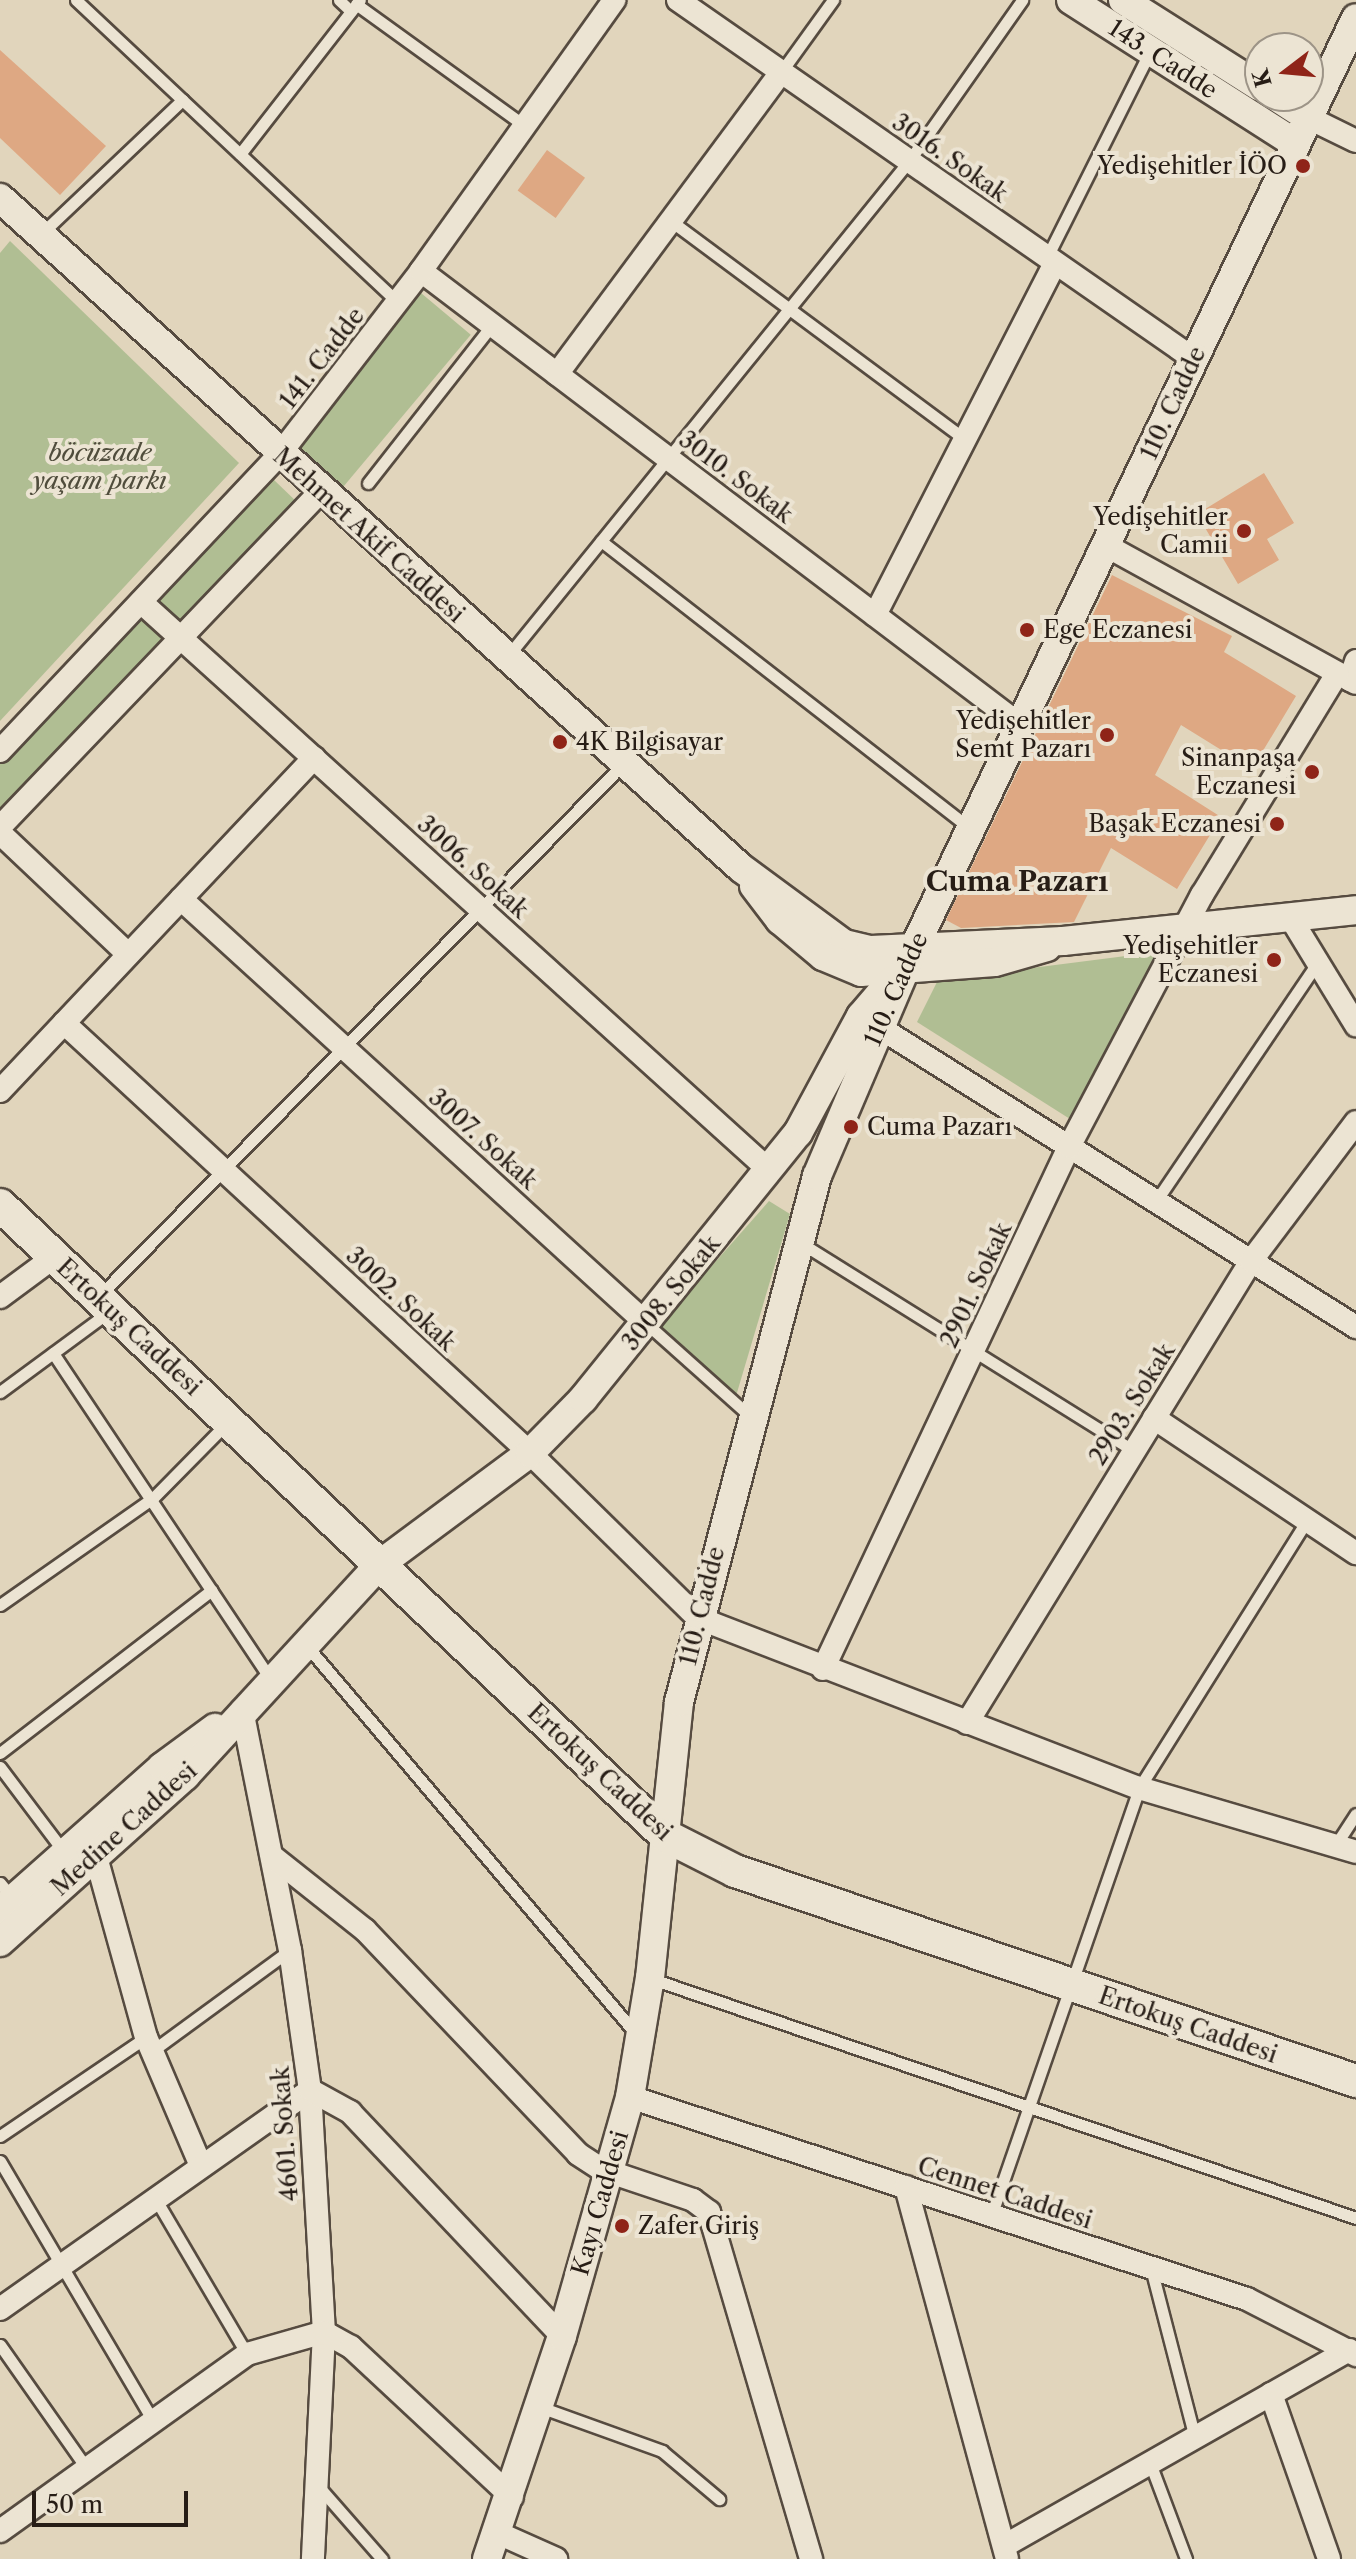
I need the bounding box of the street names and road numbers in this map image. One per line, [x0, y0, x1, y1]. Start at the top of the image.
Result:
street label: 143. Cadde [1103, 13, 1223, 105]
street label: 3016. Sokak [887, 108, 1013, 208]
street label: 141. Cadde [274, 302, 370, 414]
street label: 110. Cadde [1134, 342, 1212, 464]
street label: 3010. Sokak [673, 425, 799, 529]
street label: Mehmet Akif Caddesi [267, 441, 471, 629]
street label: 3006. Sokak [412, 810, 534, 924]
street label: 110. Cadde [858, 928, 934, 1050]
street label: 3007. Sokak [423, 1083, 543, 1195]
street label: 2901. Sokak [934, 1218, 1018, 1352]
street label: 3008. Sokak [616, 1230, 726, 1356]
street label: 3002. Sokak [340, 1241, 462, 1357]
street label: Ertokuş Caddesi [51, 1253, 207, 1401]
street label: 2903. Sokak [1083, 1338, 1181, 1470]
street label: 110. Cadde [673, 1544, 731, 1668]
street label: Ertokuş Caddesi [522, 1698, 678, 1846]
street label: Medine Caddesi [45, 1756, 203, 1902]
street label: Ertokuş Caddesi [1095, 1981, 1281, 2069]
street label: 4601. Sokak [266, 2066, 304, 2202]
street label: Kayı Caddesi [566, 2127, 634, 2279]
street label: Cennet Caddesi [914, 2151, 1096, 2235]

